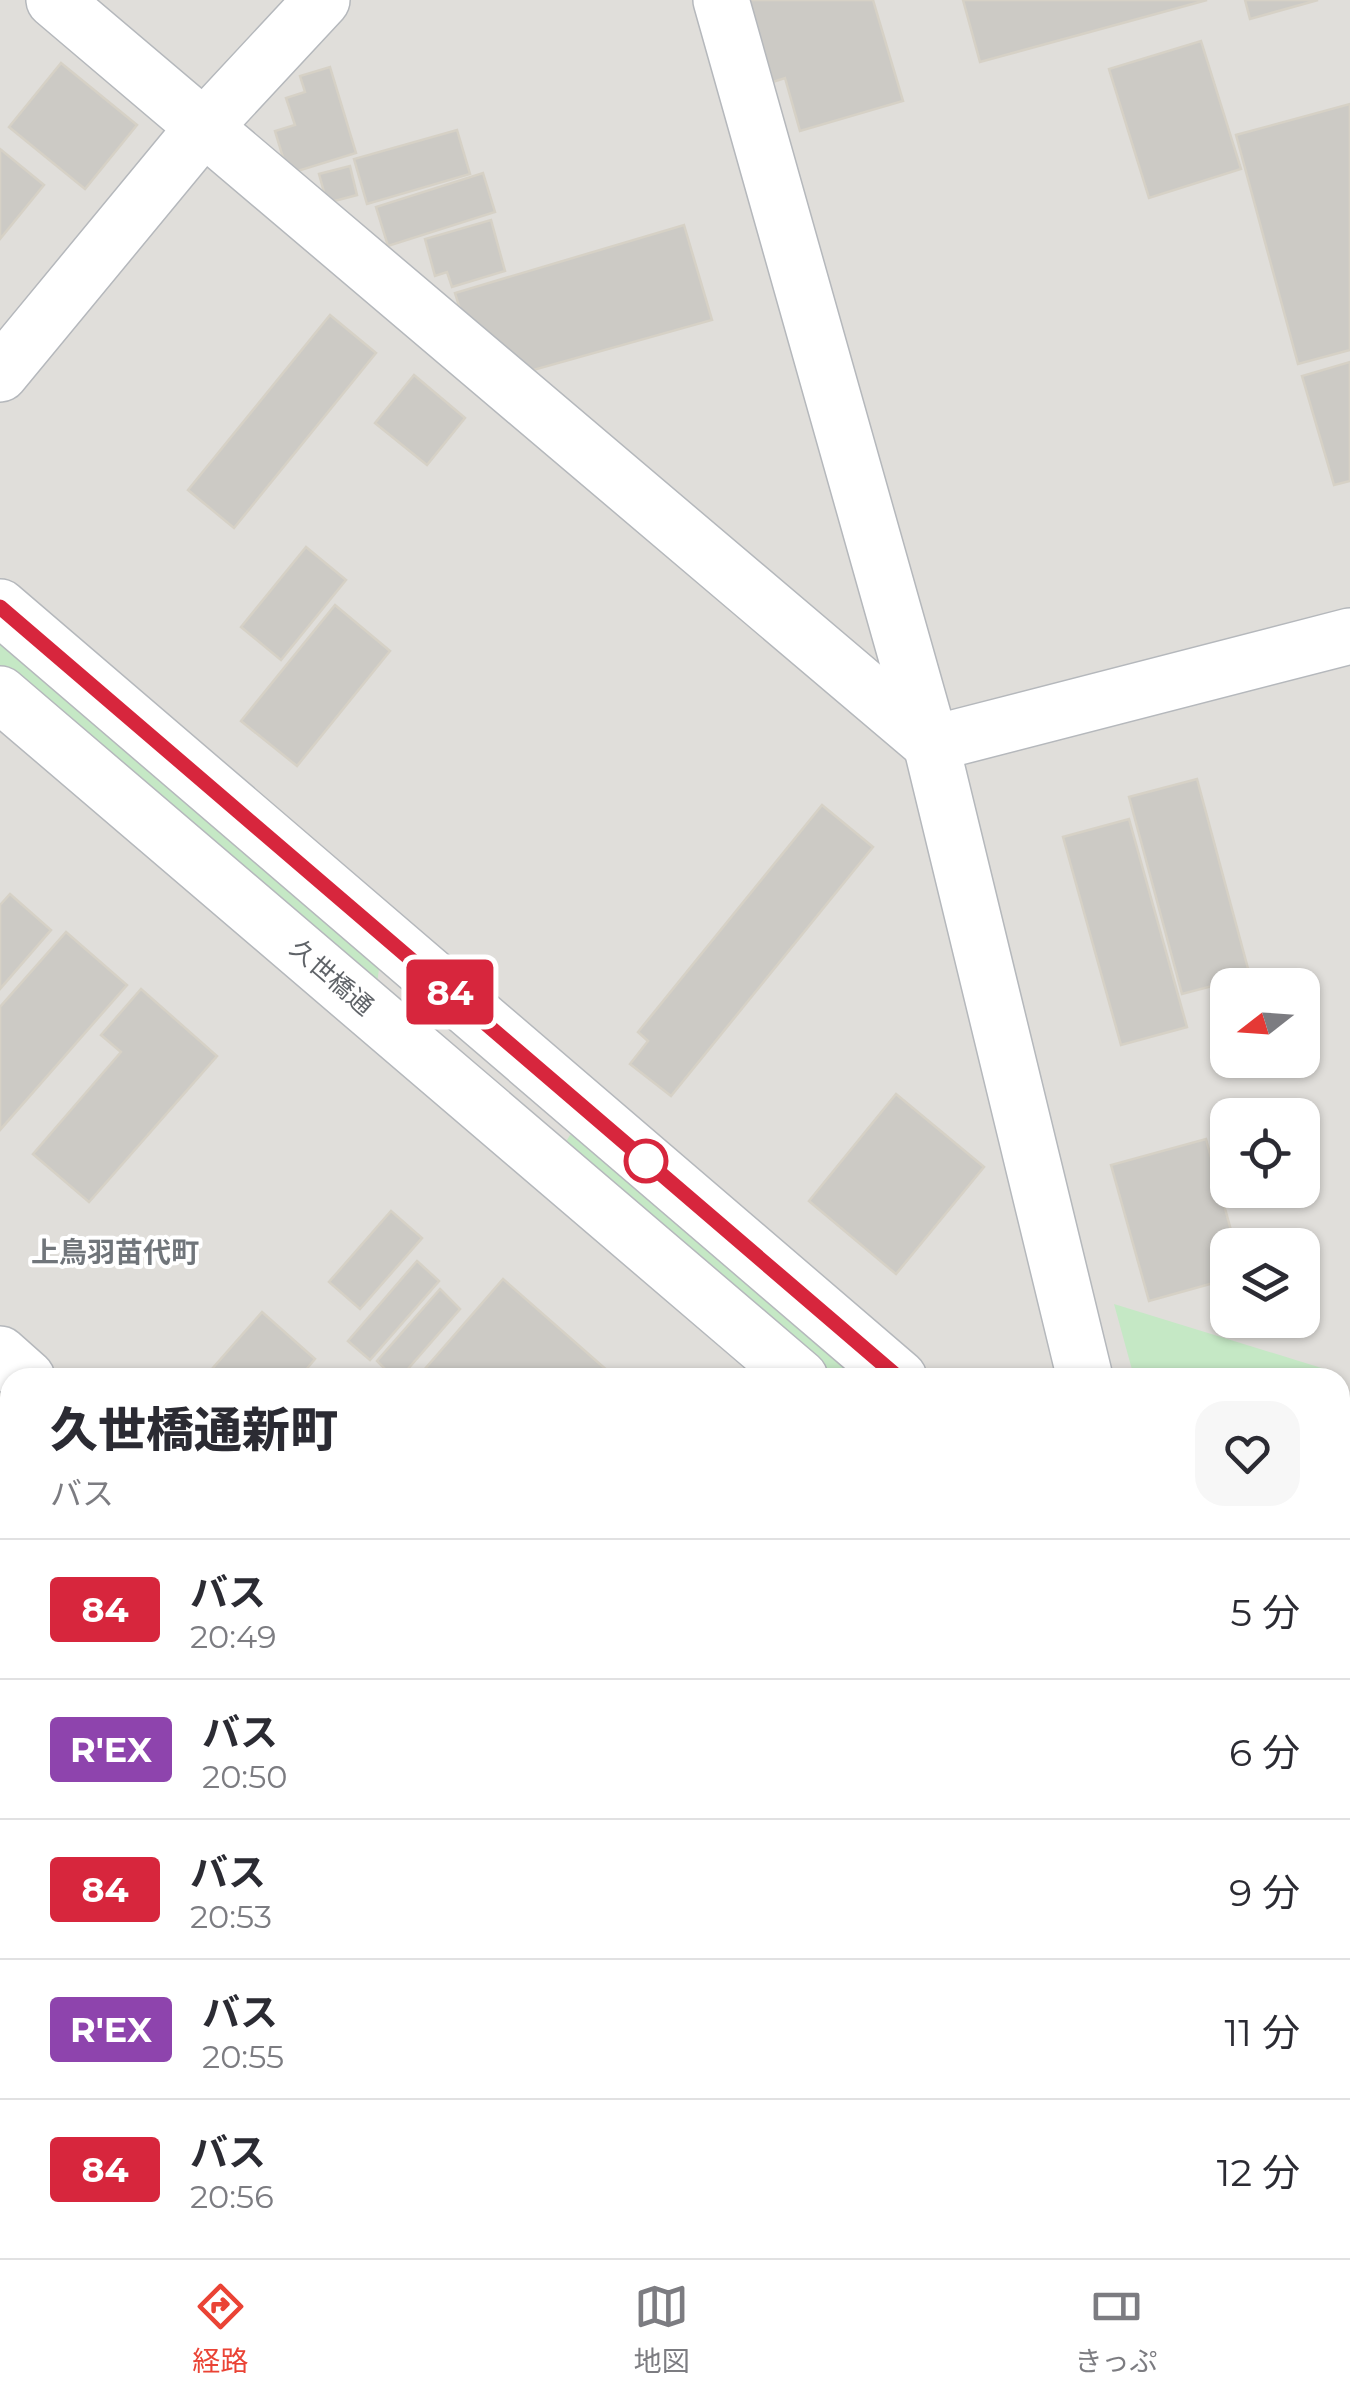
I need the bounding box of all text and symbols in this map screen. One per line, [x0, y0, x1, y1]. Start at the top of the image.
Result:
street label: 久世橋通 [284, 933, 380, 1021]
line badge: 84 [405, 960, 495, 1024]
north arrow [1210, 968, 1320, 1078]
map controls [1210, 968, 1320, 1338]
text: 84 [426, 971, 474, 1014]
button: locate [1210, 1098, 1320, 1208]
unlabelled marker [625, 1140, 667, 1182]
button: layers [1210, 1228, 1320, 1338]
district label: 上鳥羽苗代町 [31, 1235, 199, 1269]
text: 久世橋通新町 [50, 1401, 338, 1459]
button: heart [1195, 1401, 1300, 1506]
text: バス [50, 1474, 114, 1513]
text: バス [190, 1569, 266, 1616]
text: 84 [81, 1588, 129, 1631]
text: 5 分 [1231, 1589, 1300, 1636]
text: 20:49 [190, 1617, 276, 1656]
text: バス [202, 1709, 278, 1756]
text: R'EX [70, 1728, 152, 1771]
text: 6 分 [1229, 1729, 1300, 1776]
text: 20:50 [202, 1757, 287, 1796]
text: バス [190, 1849, 266, 1896]
text: 84 [81, 1868, 129, 1911]
text: 9 分 [1229, 1869, 1300, 1916]
text: 20:53 [190, 1897, 272, 1936]
text: バス [202, 1989, 278, 2036]
text: R'EX [70, 2008, 152, 2051]
text: 11 分 [1225, 2009, 1300, 2056]
text: 20:55 [202, 2037, 284, 2076]
text: バス [190, 2129, 266, 2176]
text: 84 [81, 2148, 129, 2191]
text: 12 分 [1217, 2149, 1300, 2196]
text: 20:56 [190, 2177, 274, 2216]
tab: 経路 [193, 2279, 249, 2379]
tab: 地図 [634, 2279, 690, 2379]
tab: きっぷ [1075, 2279, 1157, 2379]

